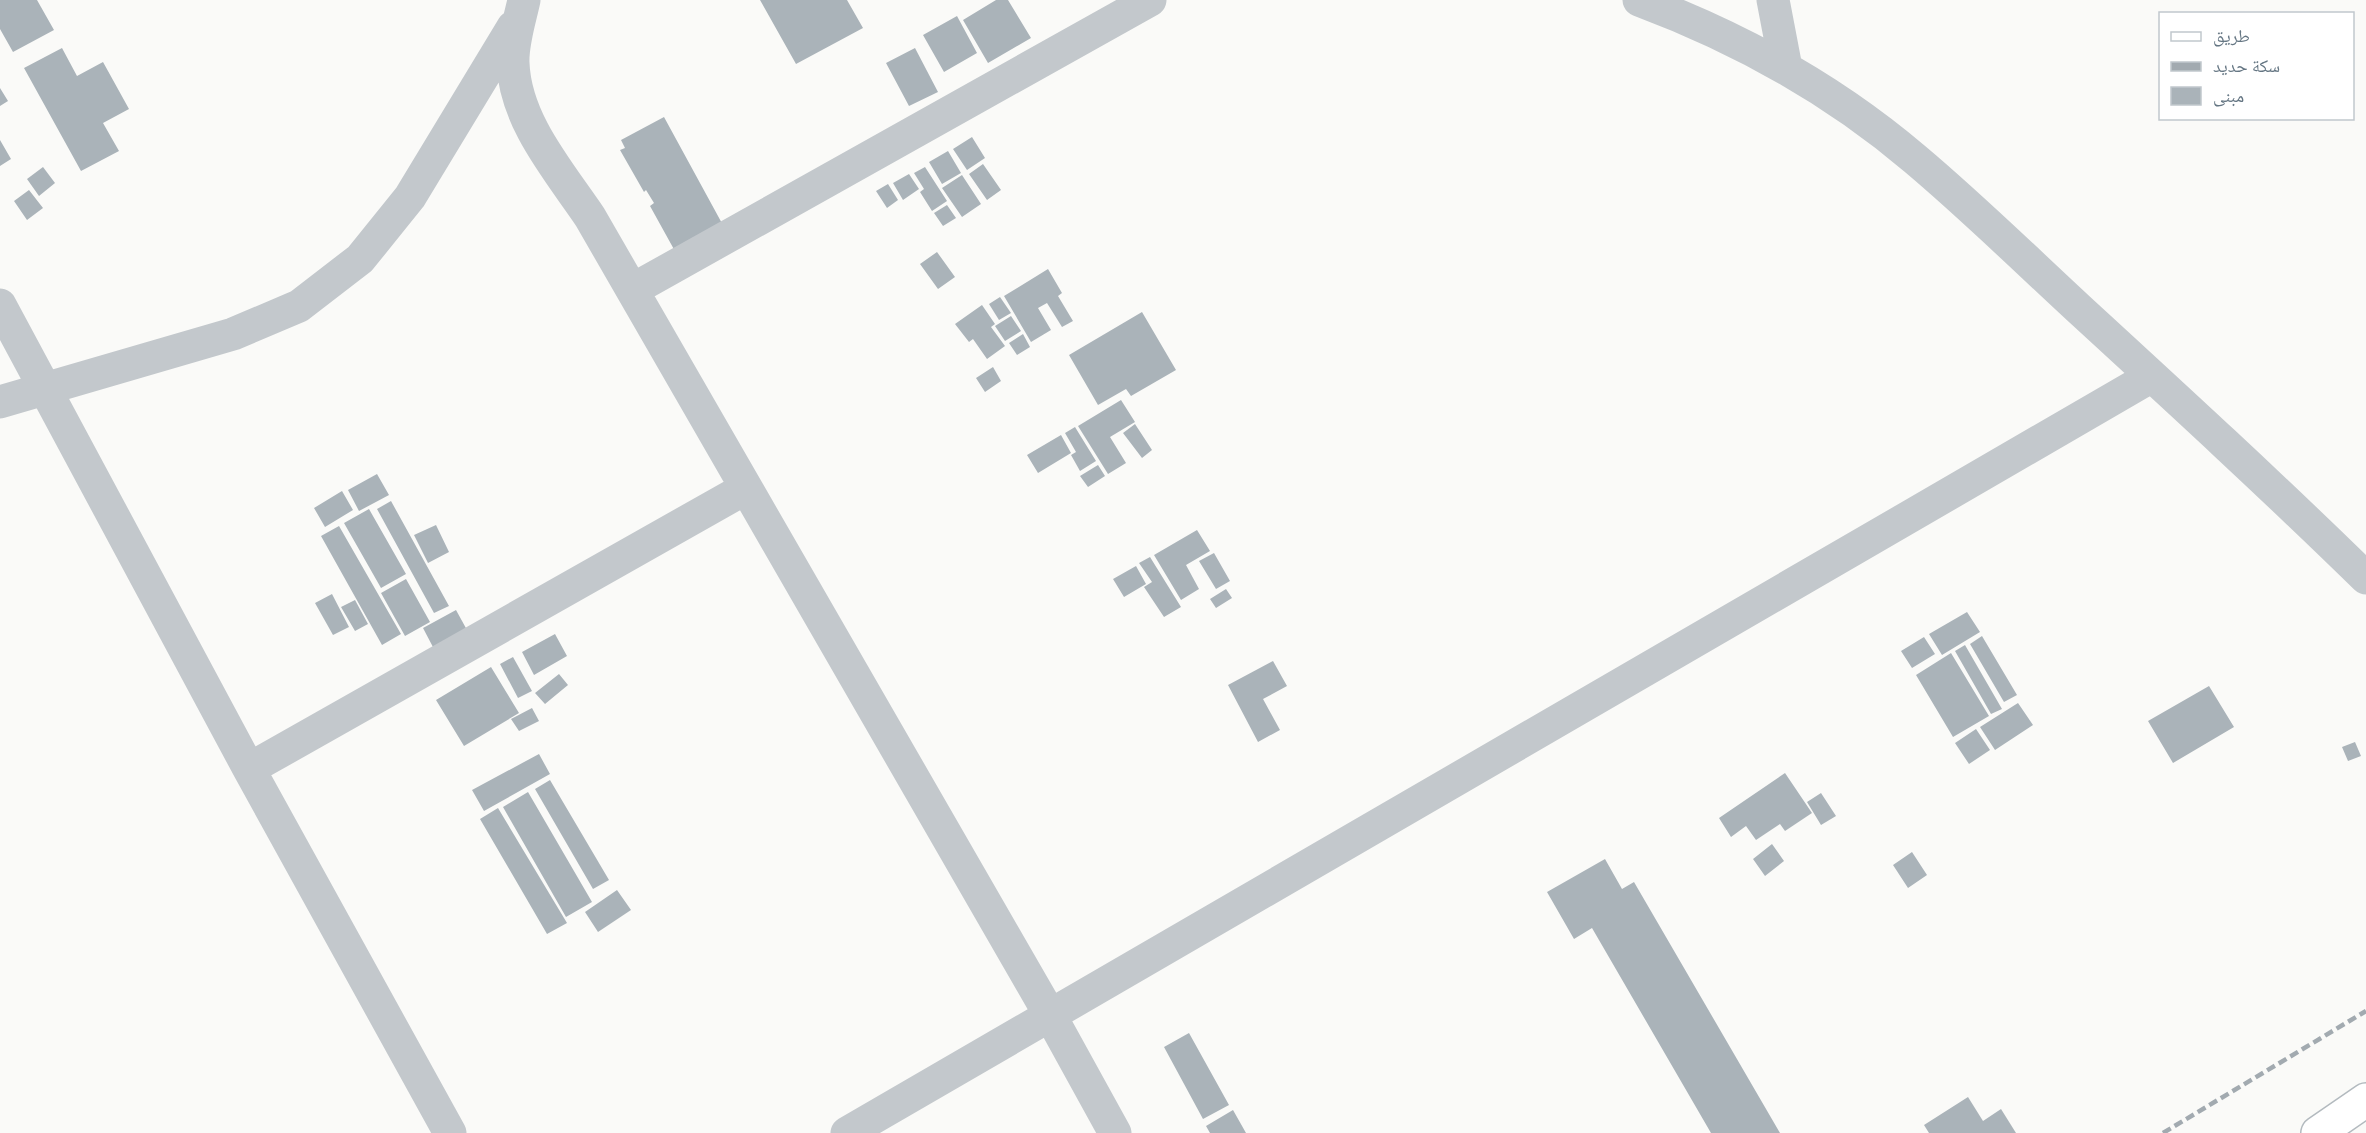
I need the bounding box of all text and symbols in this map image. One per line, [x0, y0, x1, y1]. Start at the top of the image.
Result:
legend [2159, 12, 2354, 120]
text: طريق [2213, 25, 2250, 47]
text: سكة حديد [2213, 55, 2280, 77]
text: مبنى [2213, 85, 2244, 107]

